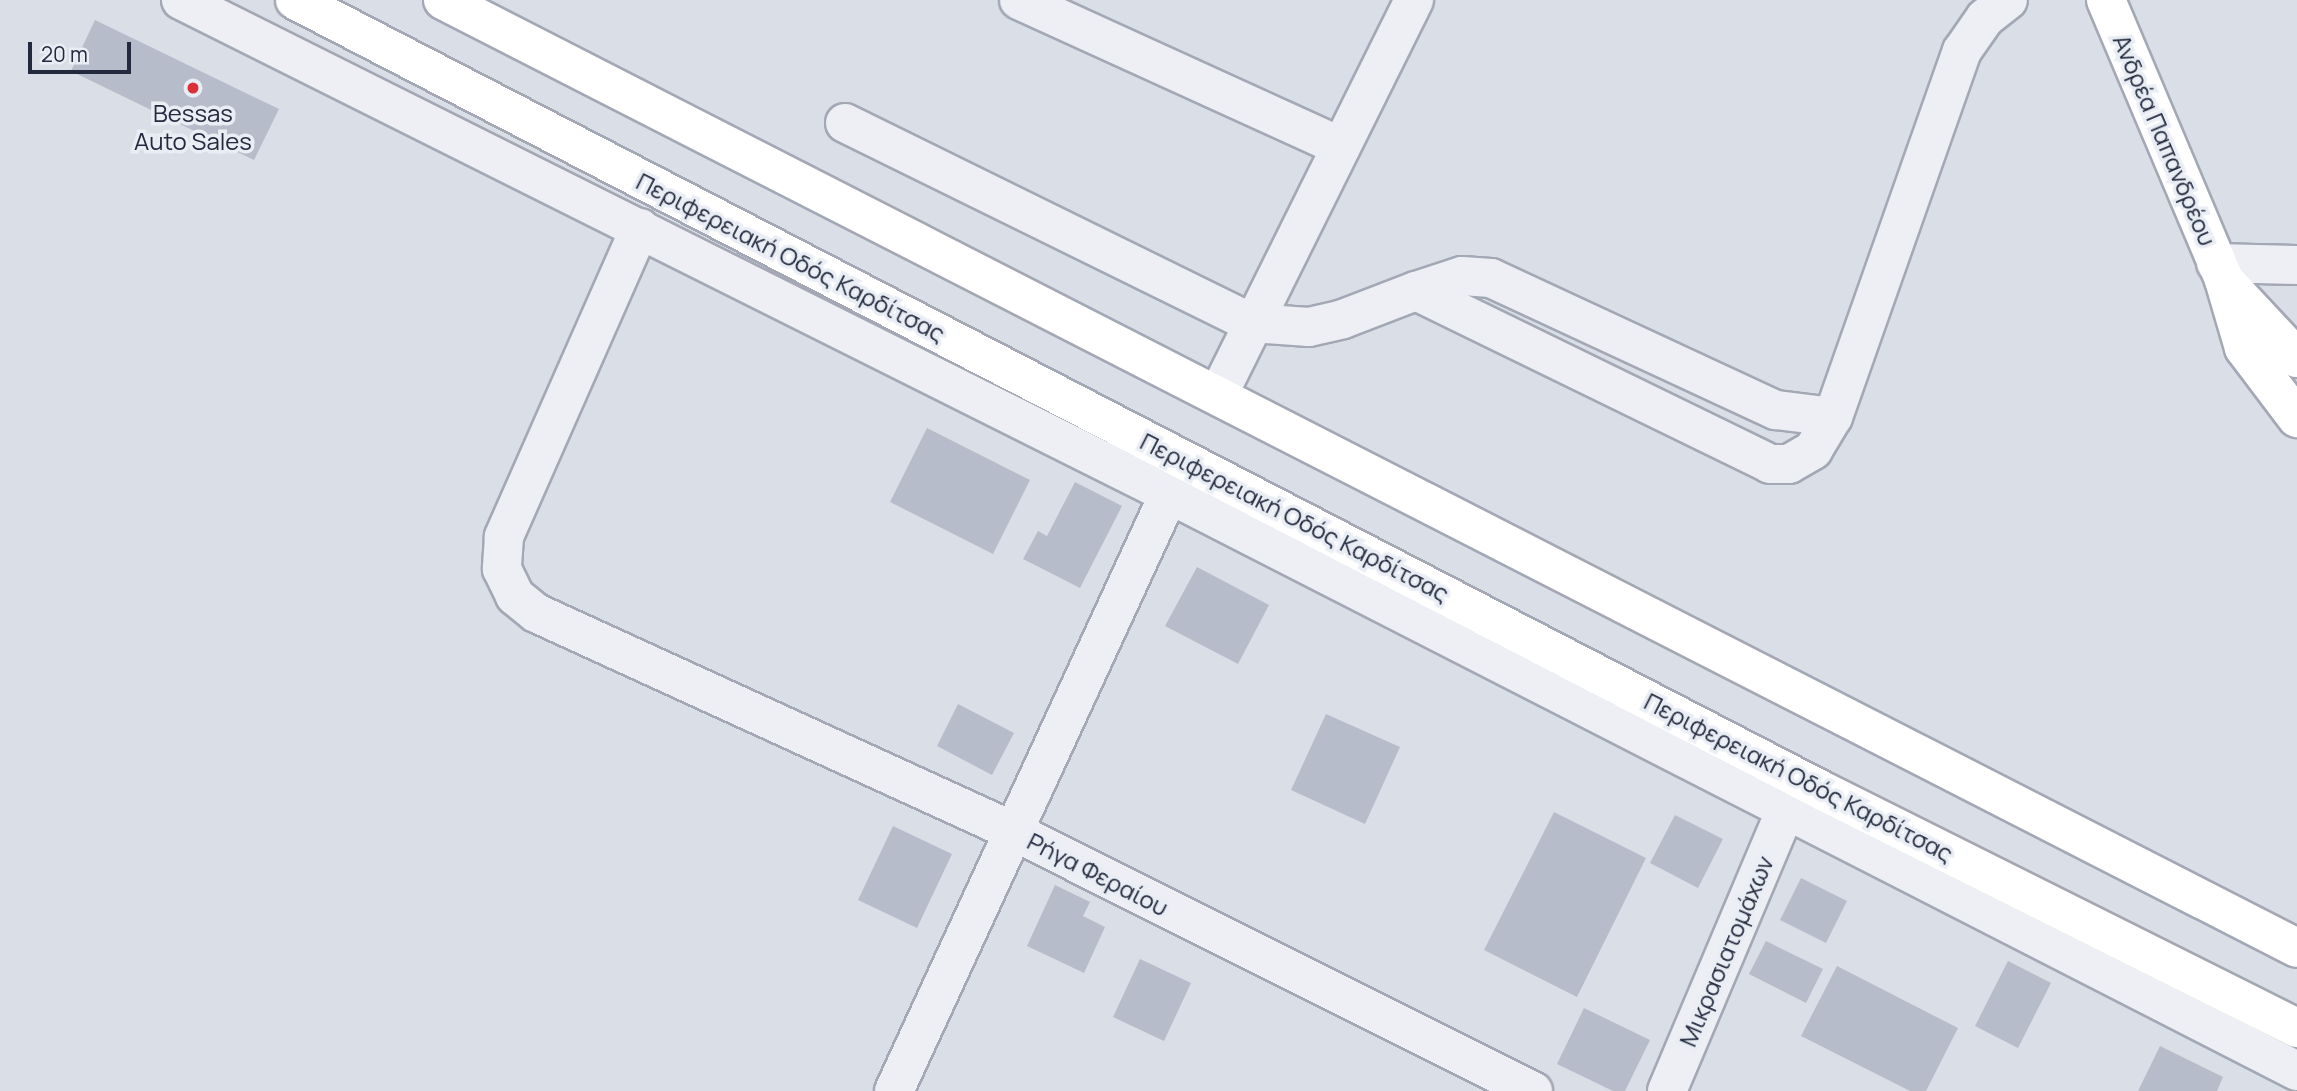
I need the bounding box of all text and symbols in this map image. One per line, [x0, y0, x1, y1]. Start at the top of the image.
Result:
scale bar [32, 28, 135, 72]
street label: Ανδρέα Παπανδρέου [2107, 30, 2223, 250]
text: 20 m [41, 40, 88, 68]
marker: Bessas Auto Sales [185, 80, 201, 96]
place label: Bessas Auto Sales [134, 99, 252, 155]
street label: Περιφερειακή Οδός Καρδίτσας [632, 166, 950, 348]
street label: Περιφερειακή Οδός Καρδίτσας [1136, 426, 1454, 608]
street label: Περιφερειακή Οδός Καρδίτσας [1640, 686, 1958, 868]
street label: Ρήγα Φεραίου [1023, 826, 1173, 922]
street label: Μικρασιατομάχων [1673, 851, 1779, 1051]

